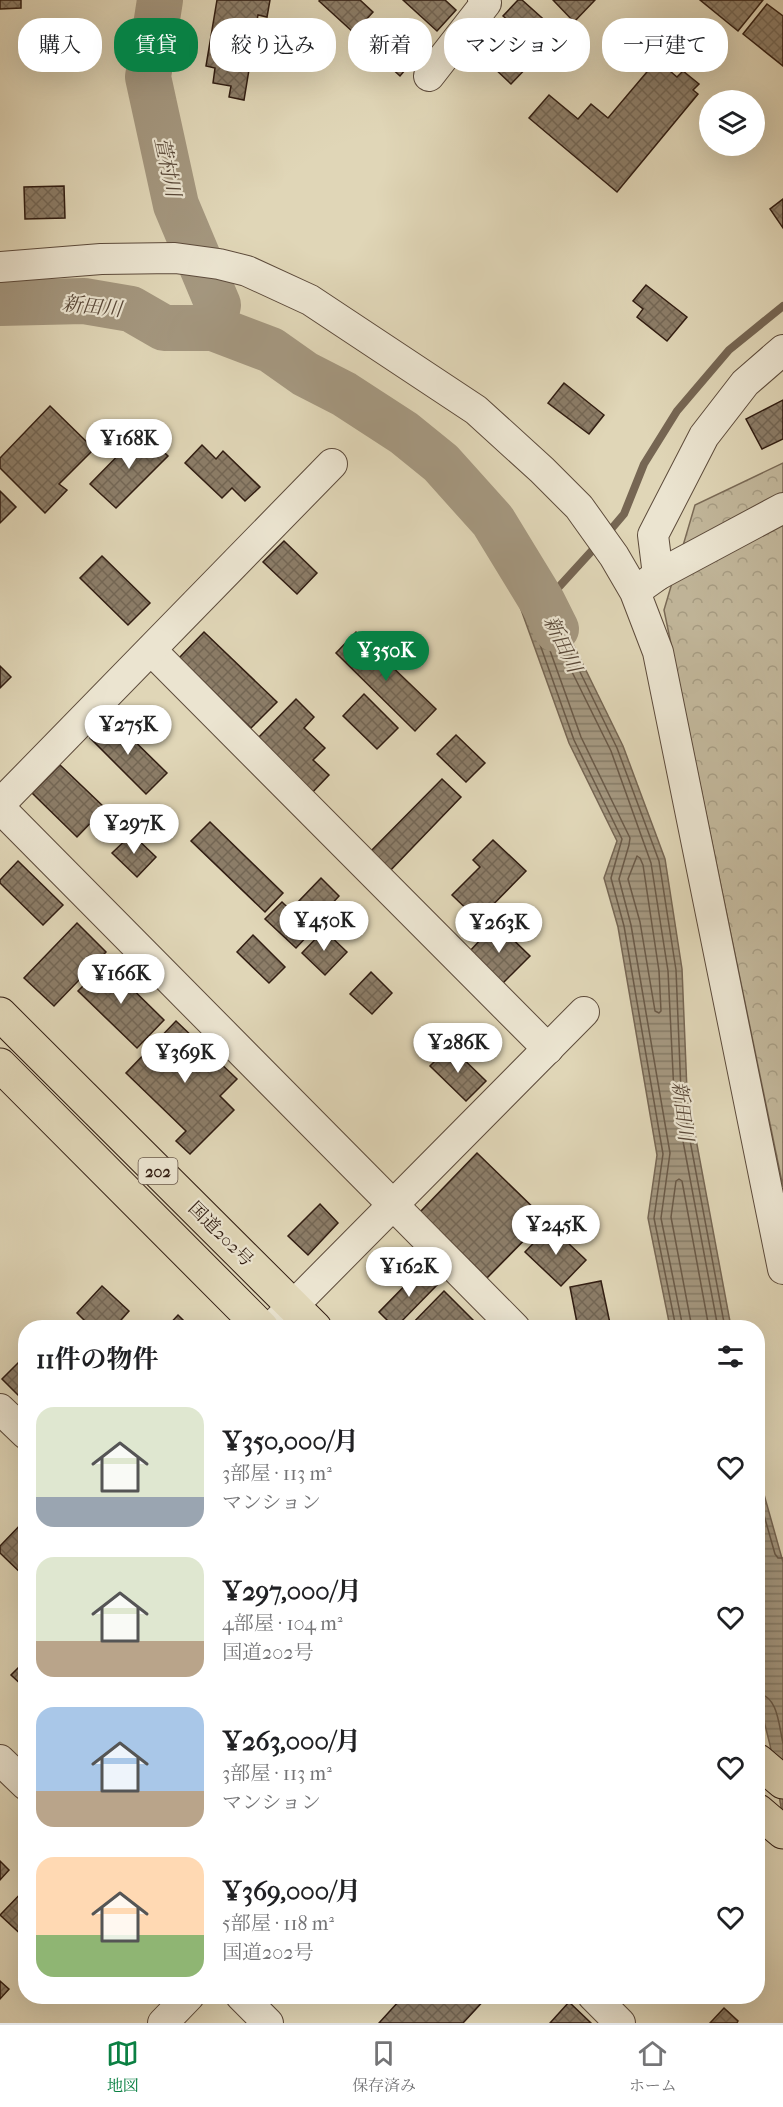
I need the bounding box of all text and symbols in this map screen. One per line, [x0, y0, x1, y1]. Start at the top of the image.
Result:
chip: 購入 [18, 18, 102, 72]
chip: 賃貸 [114, 18, 198, 72]
chip: 絞り込み [210, 18, 336, 72]
chip: 新着 [348, 18, 432, 72]
chip: マンション [444, 18, 590, 72]
chip: 一戸建て [602, 18, 728, 72]
map controls [699, 90, 765, 156]
button: layers [699, 90, 765, 156]
water label: 萱村川 [150, 135, 185, 201]
water label: 新田川 [61, 292, 125, 321]
pin: ¥168K [87, 419, 171, 470]
text: ¥168K [100, 427, 158, 450]
water label: 新田川 [539, 612, 587, 678]
pin: ¥350K [344, 631, 428, 682]
text: ¥350K [357, 639, 415, 662]
pin: ¥275K [86, 705, 170, 756]
text: ¥275K [99, 713, 157, 736]
pin: ¥297K [92, 804, 176, 855]
text: ¥297K [104, 812, 164, 835]
pin: ¥450K [282, 901, 366, 952]
pin: ¥263K [457, 903, 541, 954]
text: ¥450K [294, 909, 355, 932]
text: ¥263K [469, 911, 529, 934]
pin: ¥166K [79, 954, 163, 1005]
text: ¥166K [92, 962, 150, 985]
pin: ¥286K [416, 1023, 500, 1074]
text: ¥286K [427, 1031, 489, 1054]
pin: ¥369K [143, 1033, 227, 1084]
text: ¥369K [155, 1041, 215, 1064]
water label: 新田川 [667, 1080, 698, 1144]
road number: 202 [138, 1158, 178, 1184]
street label: 国道202号 [184, 1198, 257, 1271]
pin: ¥245K [514, 1205, 598, 1256]
text: ¥245K [526, 1213, 586, 1236]
pin: ¥162K [367, 1247, 451, 1298]
text: ¥162K [380, 1255, 438, 1278]
icon: filters [714, 1340, 747, 1373]
text: 11件の物件 [36, 1344, 159, 1375]
text: ¥350,000/月 [222, 1426, 359, 1457]
icon: home [84, 1431, 156, 1503]
icon: heart [714, 1451, 747, 1484]
text: 3部屋 · 113 m² [222, 1462, 332, 1485]
text: マンション [222, 1491, 321, 1514]
text: ¥297,000/月 [222, 1576, 362, 1607]
icon: home [84, 1581, 156, 1653]
icon: heart [714, 1601, 747, 1634]
text: 4部屋 · 104 m² [222, 1612, 343, 1635]
text: 国道202号 [222, 1641, 314, 1664]
text: ¥263,000/月 [222, 1726, 361, 1757]
icon: home [84, 1731, 156, 1803]
icon: heart [714, 1751, 747, 1784]
text: 3部屋 · 113 m² [222, 1762, 332, 1785]
text: マンション [222, 1791, 321, 1814]
text: ¥369,000/月 [222, 1876, 361, 1907]
icon: home [84, 1881, 156, 1953]
icon: heart [714, 1901, 747, 1934]
text: 5部屋 · 118 m² [222, 1912, 334, 1935]
text: 国道202号 [222, 1941, 314, 1964]
tab: 地図 [106, 2037, 139, 2096]
tab: 保存済み [352, 2037, 416, 2096]
tab: ホーム [629, 2037, 677, 2096]

